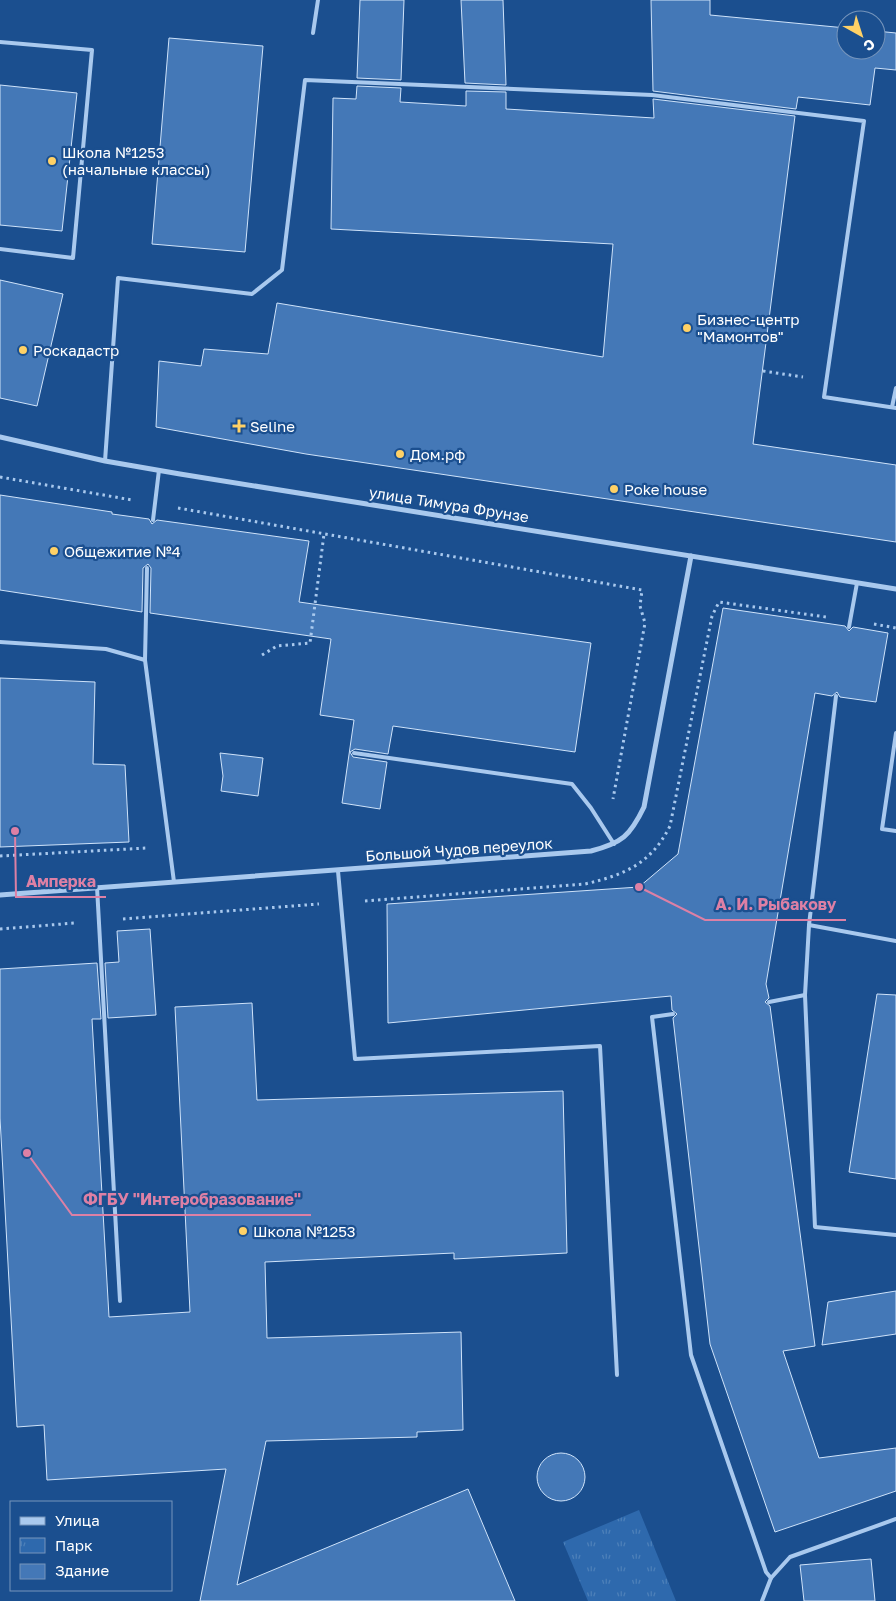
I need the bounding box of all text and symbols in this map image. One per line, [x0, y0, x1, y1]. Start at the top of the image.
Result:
north arrow [836, 10, 886, 60]
text: С [860, 36, 879, 55]
place label: Школа №1253 (начальные классы) [62, 143, 211, 178]
marker: Школа №1253 (начальные классы) [46, 155, 58, 167]
place label: Бизнес-центр "Мамонтов" [697, 310, 799, 345]
marker: Бизнес-центр "Мамонтов" [681, 322, 693, 334]
place label: Роскадастр [33, 341, 119, 359]
marker: Роскадастр [17, 344, 29, 356]
place label: Seline [250, 417, 295, 435]
marker: Seline [232, 419, 246, 433]
place label: Дом.рф [410, 445, 465, 463]
marker: Дом.рф [394, 448, 406, 460]
place label: Poke house [624, 480, 708, 498]
street label: улица Тимура Фрунзе [368, 482, 530, 526]
marker: Poke house [608, 483, 620, 495]
place label: Общежитие №4 [64, 542, 181, 560]
marker: Общежитие №4 [48, 545, 60, 557]
street label: Большой Чудов переулок [365, 833, 554, 865]
callout: Амперка [16, 866, 106, 897]
text: Амперка [26, 871, 96, 891]
callout: А. И. Рыбакову [705, 889, 846, 920]
text: А. И. Рыбакову [716, 894, 837, 914]
callout: ФГБУ "Интеробразование" [72, 1184, 311, 1215]
text: ФГБУ "Интеробразование" [83, 1189, 301, 1209]
place label: Школа №1253 [253, 1222, 356, 1240]
marker: Школа №1253 [237, 1225, 249, 1237]
legend [10, 1501, 172, 1591]
text: Улица [55, 1511, 100, 1529]
text: Парк [55, 1536, 93, 1554]
text: Здание [55, 1561, 109, 1579]

